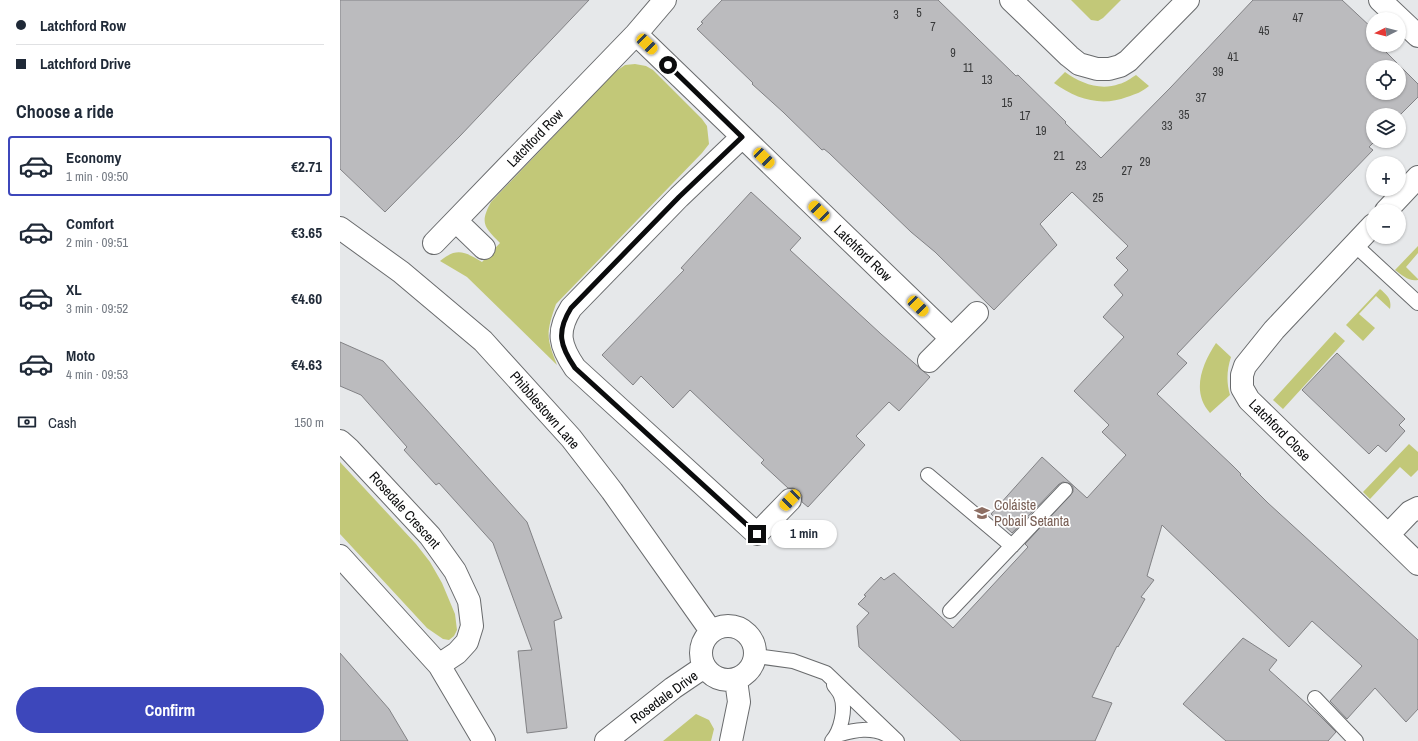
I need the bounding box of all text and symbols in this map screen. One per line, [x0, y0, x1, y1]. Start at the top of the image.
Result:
house number: 5 [916, 5, 922, 21]
house number: 3 [893, 7, 899, 23]
house number: 47 [1293, 10, 1304, 26]
north arrow [1366, 12, 1406, 52]
map controls [1366, 12, 1406, 244]
text: Latchford Row [40, 15, 126, 36]
house number: 7 [930, 19, 936, 35]
house number: 45 [1259, 23, 1270, 39]
car [634, 31, 660, 57]
house number: 9 [950, 45, 956, 61]
house number: 41 [1228, 49, 1239, 65]
text: Latchford Drive [40, 53, 131, 74]
route start [659, 56, 677, 74]
house number: 11 [963, 60, 974, 76]
button: locate [1366, 60, 1406, 100]
house number: 39 [1213, 64, 1223, 80]
house number: 13 [982, 72, 992, 88]
house number: 37 [1196, 90, 1207, 106]
house number: 15 [1002, 95, 1013, 111]
text: Choose a ride [16, 99, 114, 124]
street label: Latchford Row [503, 105, 568, 171]
house number: 35 [1179, 107, 1190, 123]
house number: 17 [1020, 108, 1031, 124]
button: layers [1366, 108, 1406, 148]
house number: 33 [1162, 118, 1172, 134]
house number: 19 [1036, 123, 1046, 139]
car [751, 145, 777, 171]
text: Economy [66, 147, 121, 168]
icon: car [18, 148, 54, 184]
house number: 21 [1054, 148, 1065, 164]
house number: 29 [1140, 154, 1150, 170]
text: €2.71 [291, 156, 322, 177]
button: + [1366, 156, 1406, 196]
house number: 23 [1076, 158, 1086, 174]
house number: 27 [1122, 163, 1133, 179]
text: 1 min · 09:50 [66, 168, 128, 185]
house number: 25 [1093, 190, 1104, 206]
car [806, 198, 832, 224]
button: − [1366, 204, 1406, 244]
text: Comfort [66, 213, 114, 234]
icon: car [18, 214, 54, 250]
street label: Latchford Row [830, 221, 896, 286]
text: €3.65 [291, 222, 322, 243]
text: 2 min · 09:51 [66, 234, 128, 251]
text: XL [66, 279, 82, 300]
icon: car [18, 280, 54, 316]
text: €4.60 [291, 288, 322, 309]
car [905, 293, 931, 319]
text: 3 min · 09:52 [66, 300, 128, 317]
text: Moto [66, 345, 95, 366]
icon: car [18, 346, 54, 382]
text: €4.63 [291, 354, 322, 375]
text: 4 min · 09:53 [66, 366, 128, 383]
street label: Phibblestown Lane [506, 367, 584, 453]
street label: Latchford Close [1245, 395, 1315, 465]
icon: cash [16, 411, 38, 433]
text: Cash [48, 412, 77, 433]
text: 150 m [294, 414, 324, 431]
street label: Rosedale Crescent [366, 468, 444, 552]
car [777, 487, 803, 513]
place label: Coláiste Pobail Setanta [994, 496, 1070, 530]
school or university icon: Coláiste Pobail Setanta [973, 504, 991, 522]
callout: 1 min [771, 520, 837, 548]
route end [748, 525, 766, 543]
text: 1 min [790, 525, 818, 542]
street label: Rosedale Drive [627, 666, 701, 728]
button: Confirm [16, 687, 324, 733]

